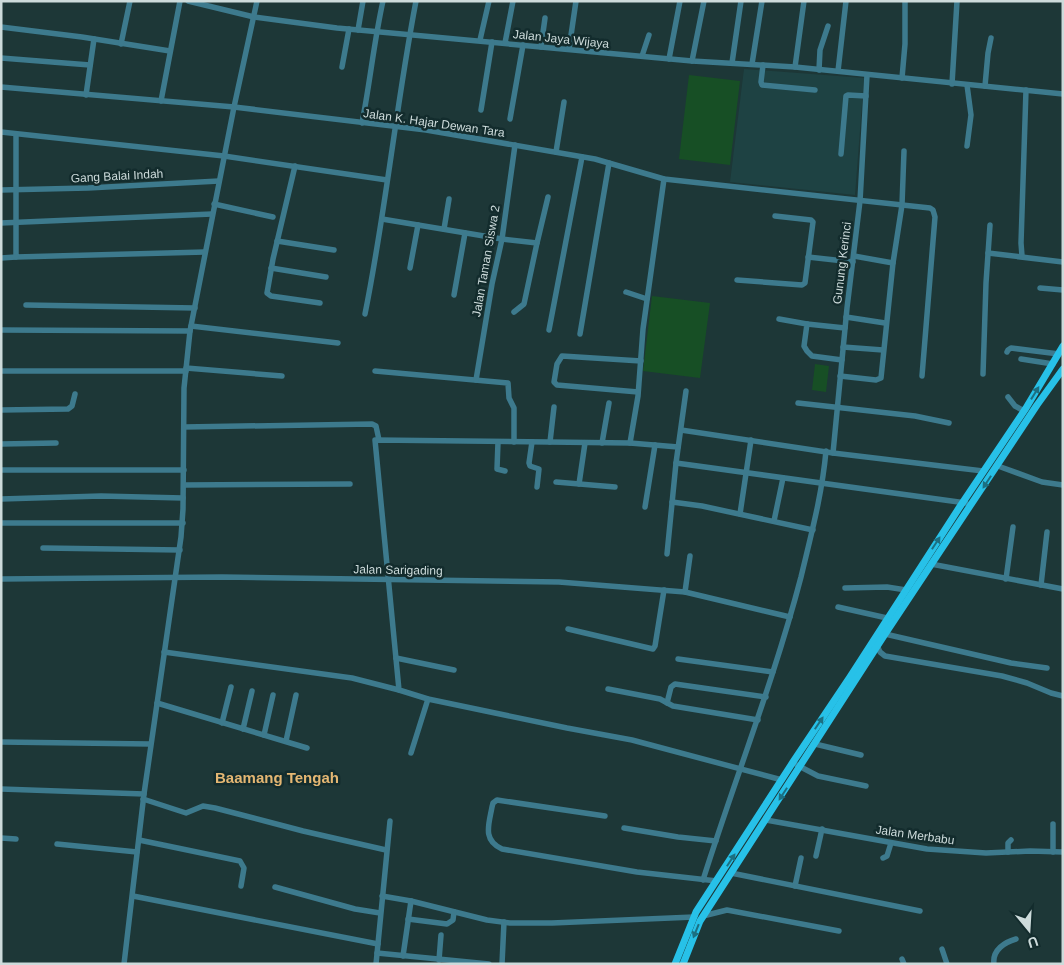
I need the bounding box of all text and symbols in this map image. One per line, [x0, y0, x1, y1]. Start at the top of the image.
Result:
street label: Jalan Jaya Wijaya [512, 27, 610, 51]
street label: Jalan K. Hajar Dewan Tara [362, 106, 506, 140]
street label: Gang Balai Indah [70, 167, 164, 185]
street label: Jalan Taman Siswa 2 [469, 204, 503, 318]
street label: Gunung Kerinci [830, 221, 854, 305]
one-way arrow [1031, 386, 1040, 399]
one-way arrow [982, 475, 992, 489]
one-way arrow [931, 536, 941, 550]
street label: Jalan Sarigading [353, 562, 443, 578]
one-way arrow [814, 717, 824, 730]
district label: Baamang Tengah [215, 769, 339, 786]
one-way arrow [778, 787, 788, 800]
street label: Jalan Merbabu [875, 823, 955, 847]
one-way arrow [726, 853, 736, 866]
north arrow [1004, 905, 1054, 955]
one-way arrow [692, 924, 700, 939]
text: U [1026, 933, 1040, 952]

